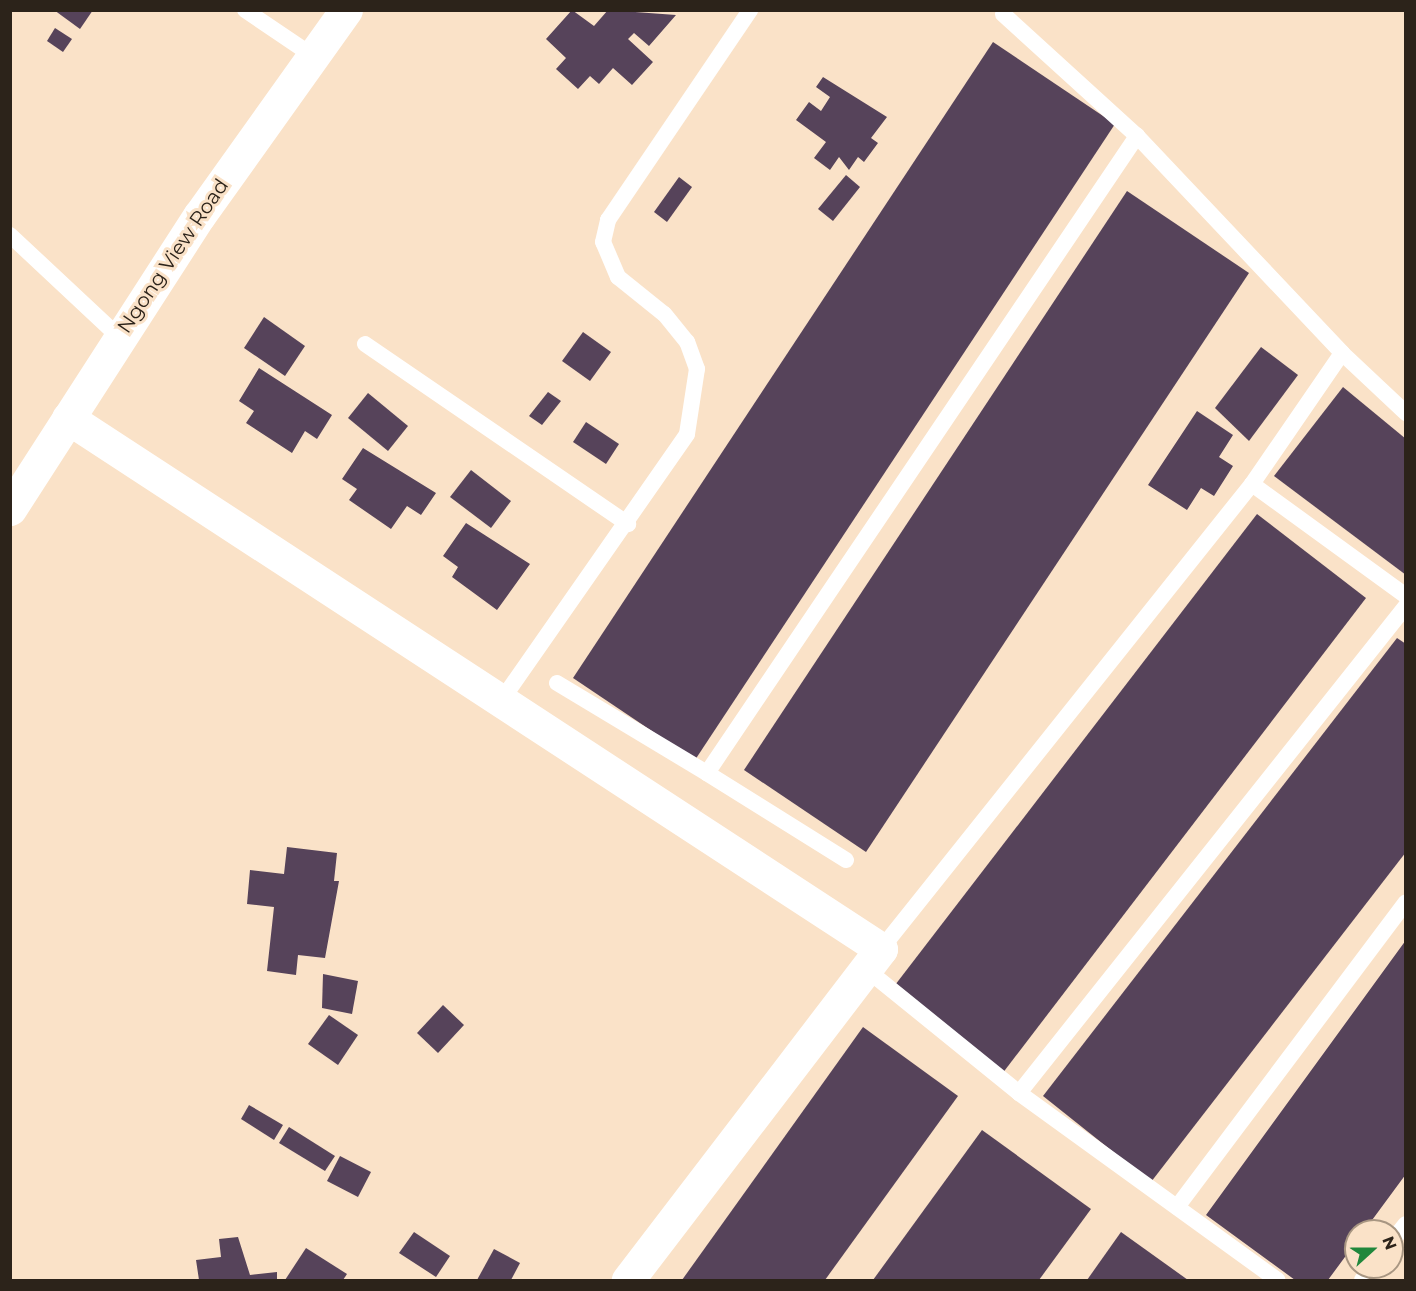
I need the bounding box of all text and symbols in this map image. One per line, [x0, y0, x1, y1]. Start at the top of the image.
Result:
street label: Ngong View Road [112, 174, 234, 338]
north arrow [1344, 1219, 1404, 1279]
text: N [1378, 1234, 1401, 1253]

